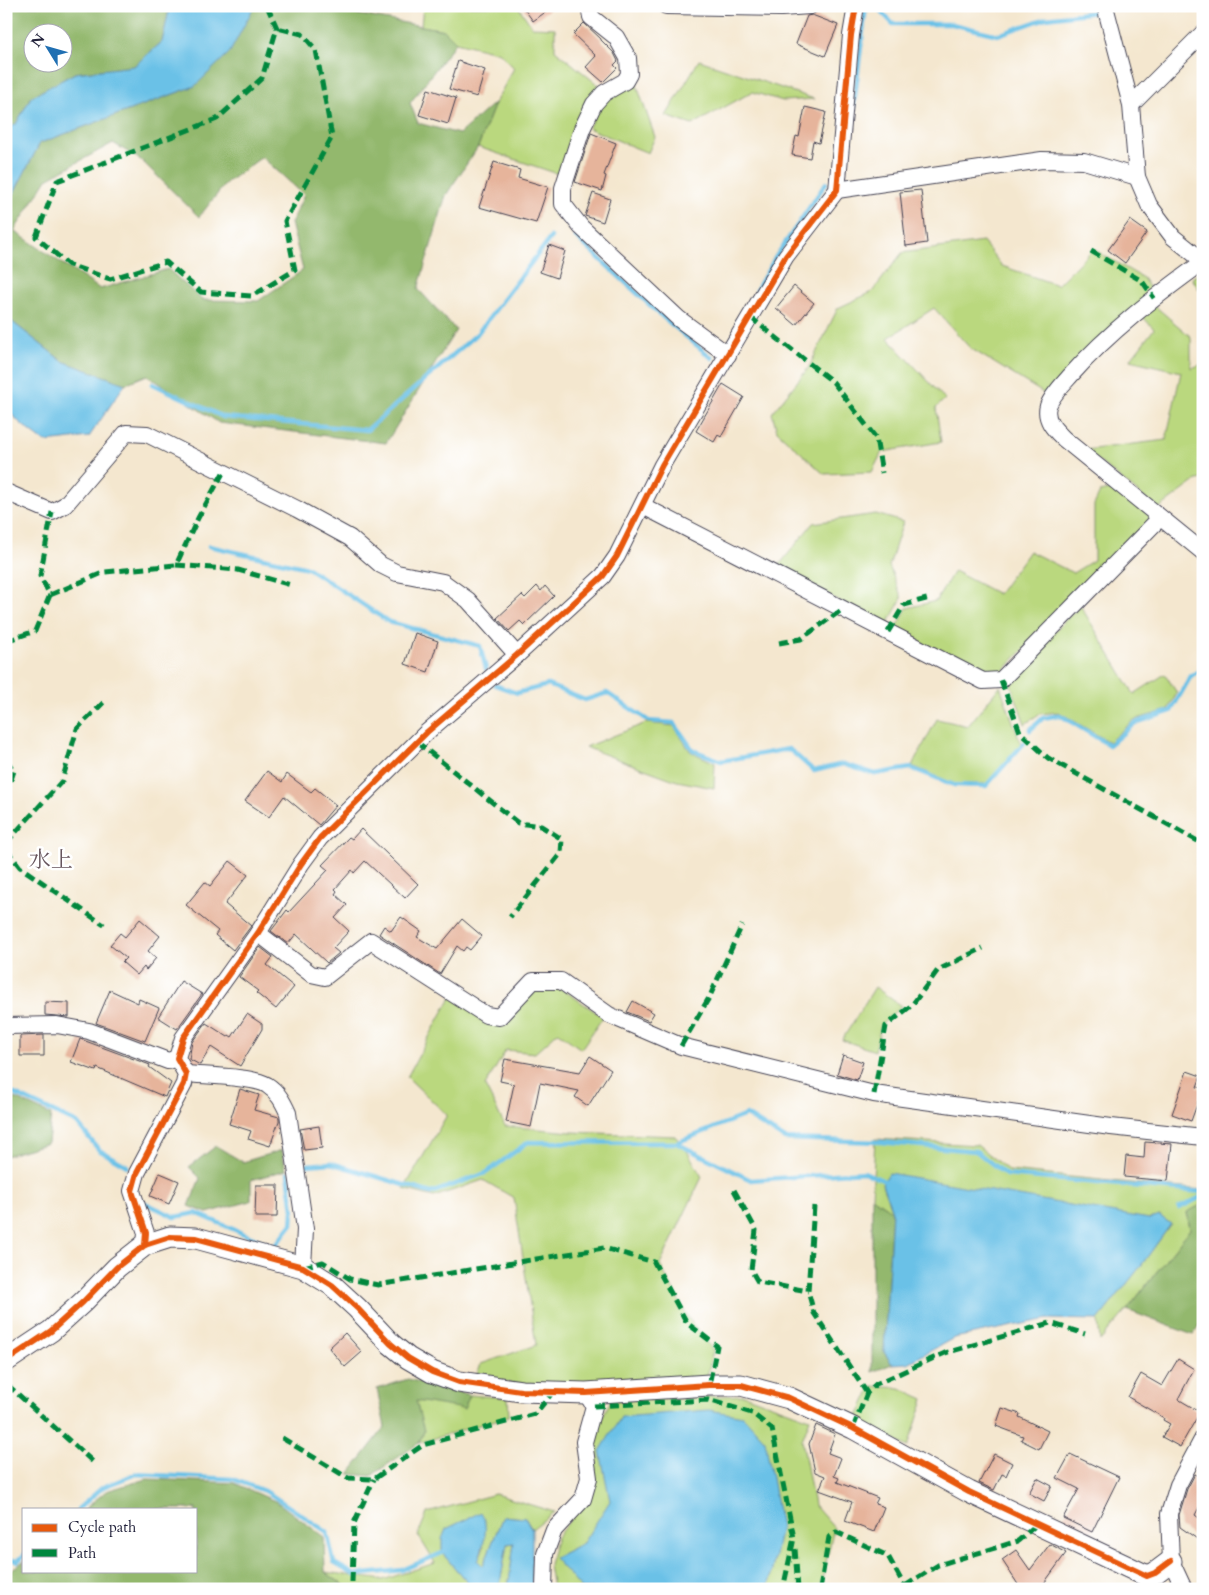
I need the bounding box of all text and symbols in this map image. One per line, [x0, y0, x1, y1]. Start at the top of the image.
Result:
north arrow [22, 22, 72, 72]
text: N [27, 30, 49, 51]
district label: 水上 [29, 845, 73, 875]
legend [22, 1508, 198, 1572]
text: Cycle path [68, 1517, 137, 1537]
text: Path [68, 1543, 97, 1563]

